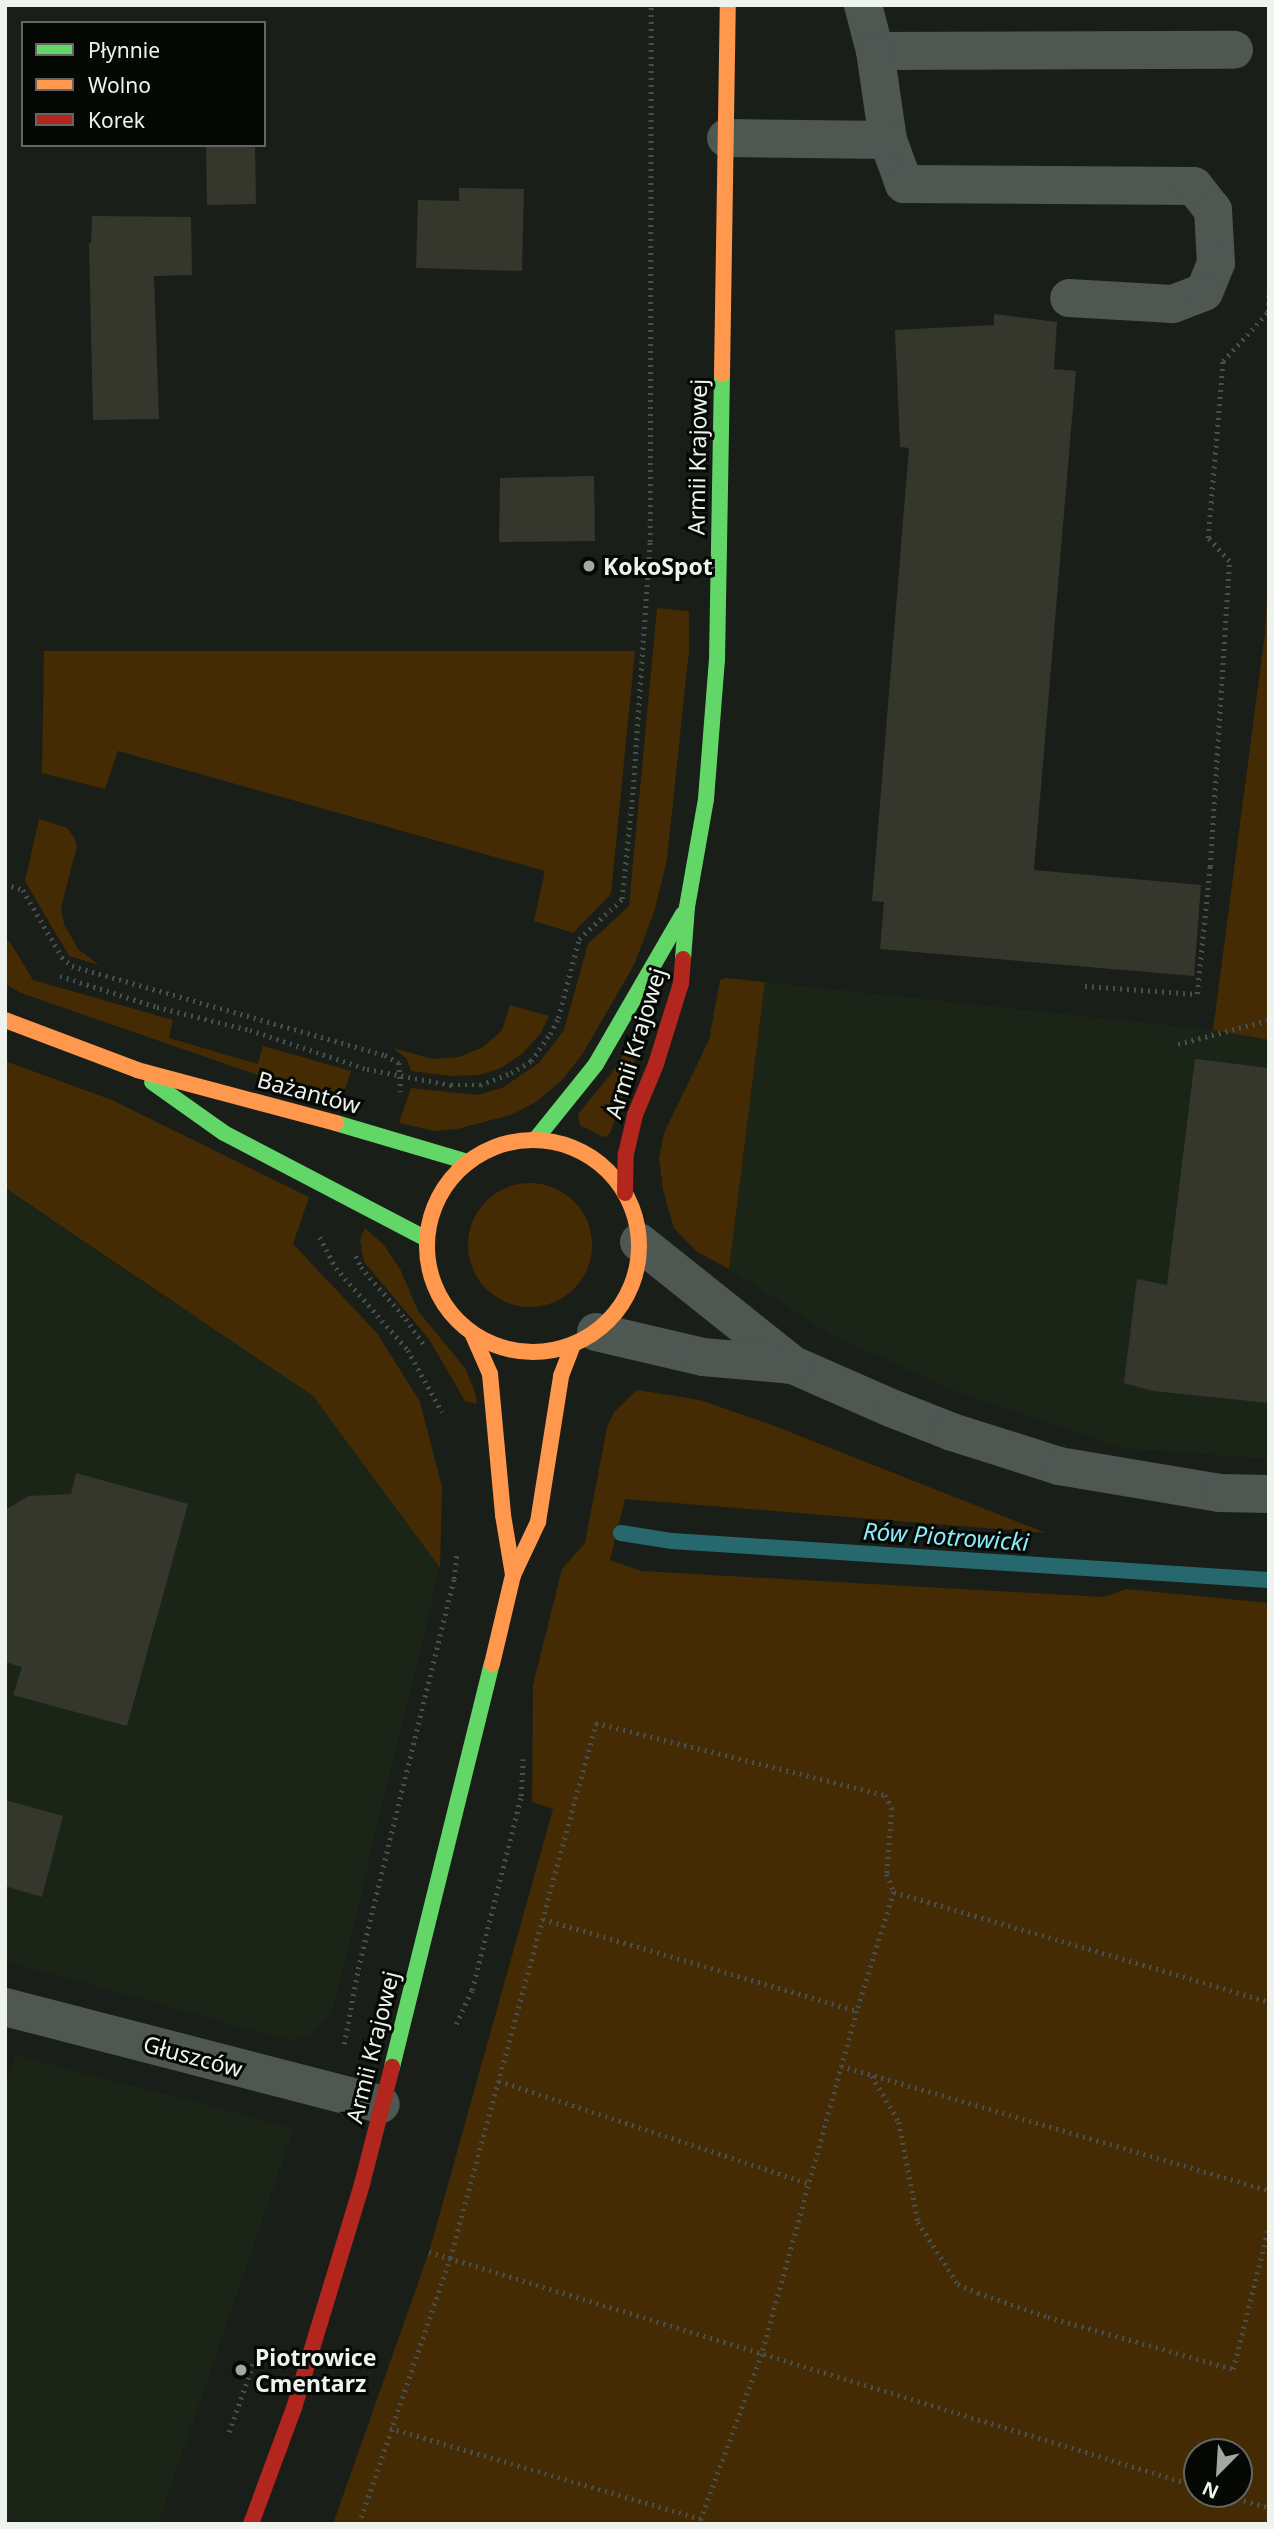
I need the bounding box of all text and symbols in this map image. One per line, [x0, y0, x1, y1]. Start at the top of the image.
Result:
legend [21, 21, 266, 147]
text: Płynnie [88, 36, 160, 64]
text: Wolno [88, 71, 151, 99]
text: Korek [88, 106, 145, 134]
street label: Armii Krajowej [682, 379, 712, 535]
place label: KokoSpot [603, 552, 713, 580]
marker: KokoSpot [581, 558, 597, 574]
street label: Armii Krajowej [599, 964, 671, 1122]
street label: Bażantów [254, 1065, 364, 1119]
water label: Rów Piotrowicki [862, 1516, 1030, 1556]
street label: Armii Krajowej [340, 1968, 404, 2126]
street label: Głuszców [141, 2030, 245, 2082]
place label: Piotrowice Cmentarz [255, 2343, 376, 2397]
marker: Piotrowice Cmentarz [233, 2362, 249, 2378]
north arrow [1183, 2438, 1253, 2508]
text: N [1198, 2475, 1223, 2505]

